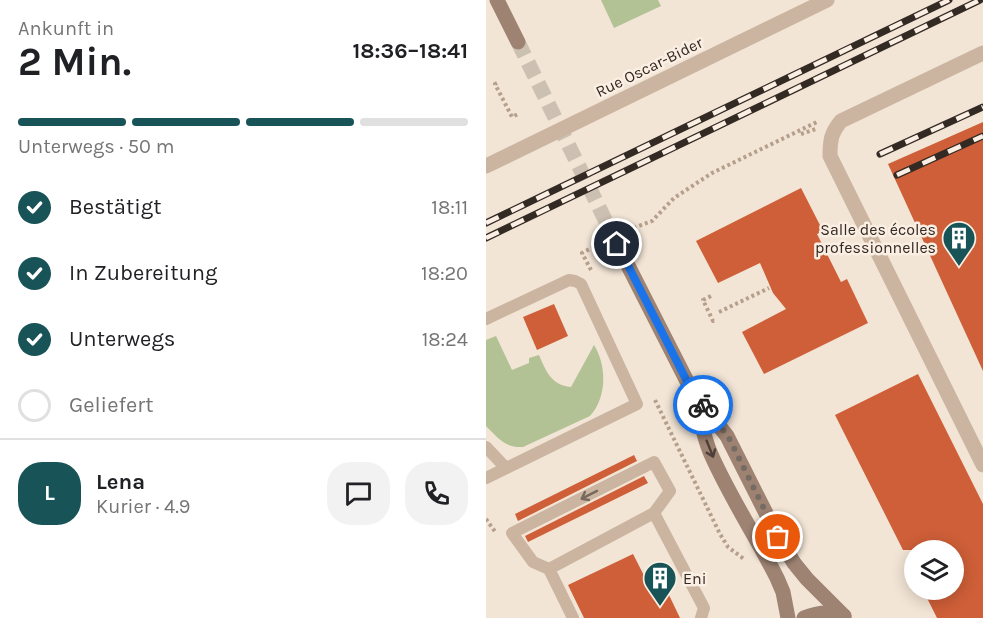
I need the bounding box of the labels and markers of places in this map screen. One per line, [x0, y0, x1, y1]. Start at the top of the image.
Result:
pin [591, 218, 642, 269]
place label: Salle des écoles professionnelles [815, 220, 936, 257]
building icon: Salle des écoles professionnelles [941, 220, 977, 267]
pin [752, 511, 803, 562]
building icon: Eni [642, 560, 678, 607]
place label: Eni [683, 569, 706, 588]

